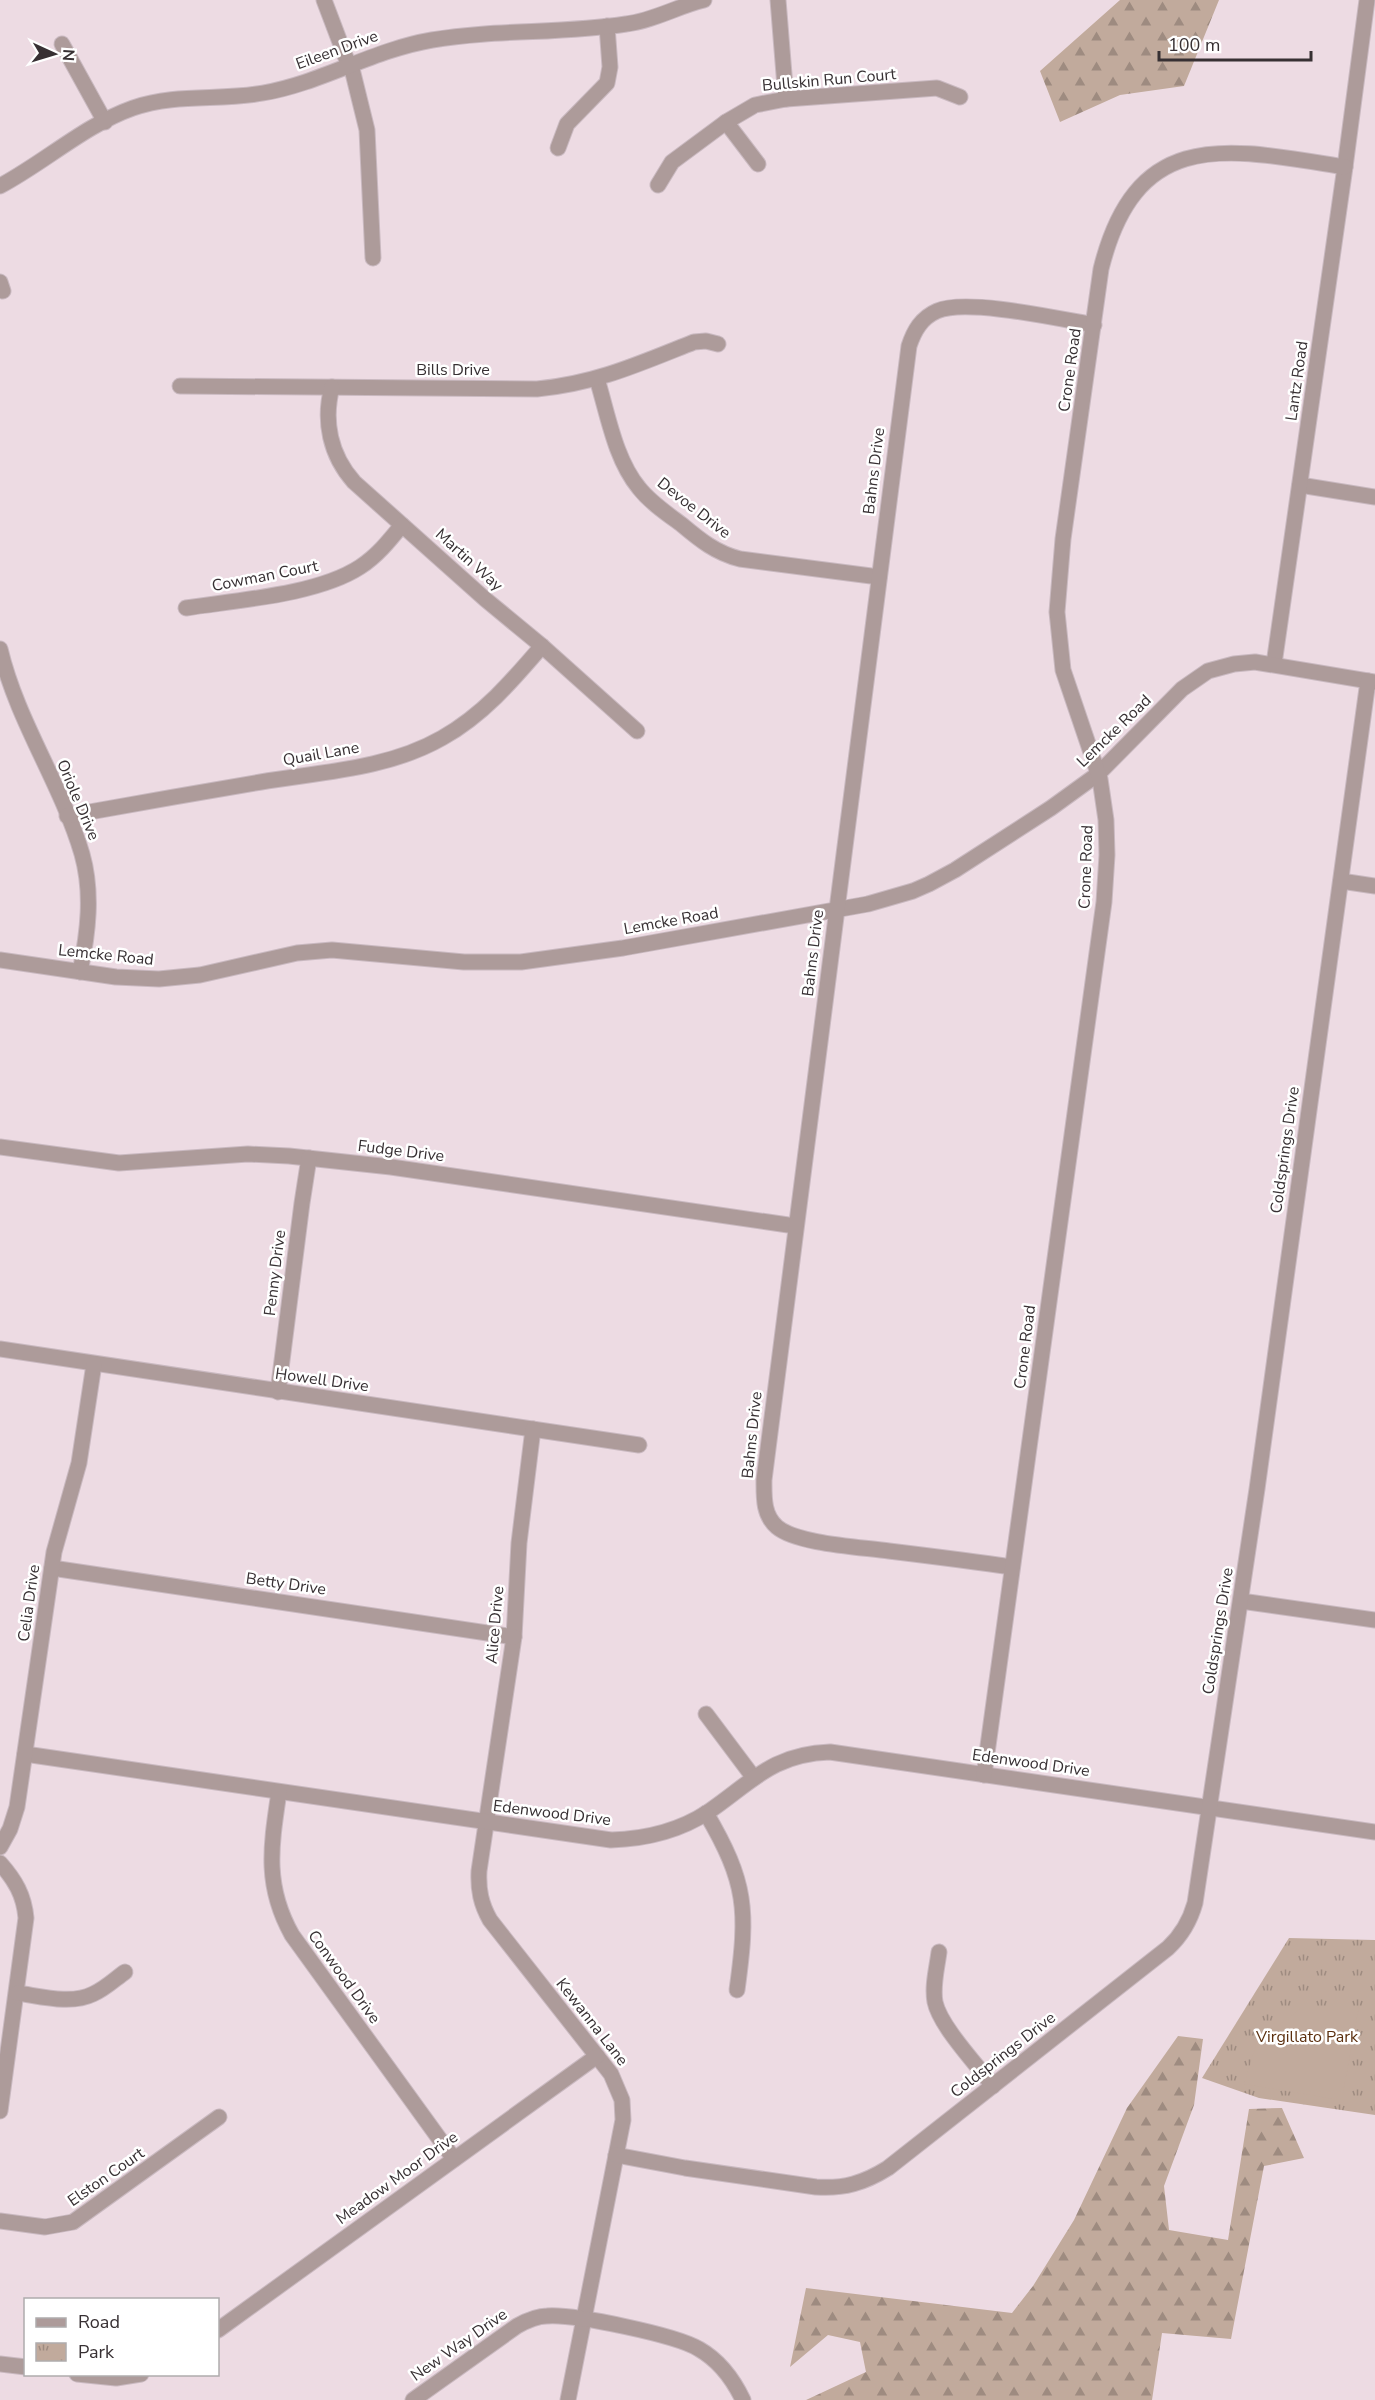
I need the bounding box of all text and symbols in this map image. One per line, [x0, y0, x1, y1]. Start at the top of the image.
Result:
north arrow [24, 24, 84, 84]
scale bar [1159, 24, 1310, 62]
street label: Eileen Drive [293, 25, 381, 75]
text: 100 m [1168, 33, 1220, 57]
text: N [57, 48, 79, 62]
street label: Bullskin Run Court [761, 63, 897, 97]
street label: Crone Road [1053, 327, 1087, 413]
street label: Lantz Road [1280, 340, 1314, 422]
street label: Bills Drive [416, 359, 490, 381]
street label: Bahns Drive [858, 426, 890, 516]
street label: Devoe Drive [653, 472, 735, 544]
street label: Martin Way [430, 524, 508, 597]
street label: Cowman Court [210, 555, 320, 597]
street label: Lemcke Road [1072, 690, 1156, 772]
street label: Quail Lane [281, 736, 361, 772]
street label: Oriole Drive [51, 756, 105, 844]
street label: Crone Road [1074, 825, 1098, 909]
street label: Lemcke Road [622, 902, 720, 940]
street label: Bahns Drive [797, 908, 829, 998]
street label: Lemcke Road [57, 939, 155, 971]
street label: Coldsprings Drive [1265, 1085, 1305, 1215]
street label: Fudge Drive [357, 1135, 445, 1167]
street label: Penny Drive [259, 1229, 291, 1317]
street label: Crone Road [1009, 1304, 1041, 1390]
street label: Howell Drive [274, 1363, 370, 1397]
street label: Bahns Drive [737, 1390, 767, 1480]
street label: Celia Drive [13, 1563, 45, 1643]
street label: Coldsprings Drive [1197, 1566, 1239, 1696]
street label: Betty Drive [245, 1567, 327, 1601]
street label: Alice Drive [481, 1585, 509, 1665]
street label: Edenwood Drive [971, 1744, 1091, 1782]
street label: Edenwood Drive [492, 1795, 612, 1831]
street label: Conwood Drive [303, 1926, 385, 2028]
street label: Kewanna Lane [551, 1974, 633, 2070]
street label: Coldsprings Drive [946, 2007, 1060, 2103]
park label: Virgillato Park [1255, 2026, 1359, 2048]
street label: Meadow Moor Drive [332, 2126, 462, 2230]
street label: Elston Court [63, 2142, 149, 2212]
legend [24, 2298, 219, 2376]
street label: New Way Drive [406, 2304, 512, 2386]
text: Road [78, 2310, 120, 2334]
text: Park [78, 2340, 115, 2364]

